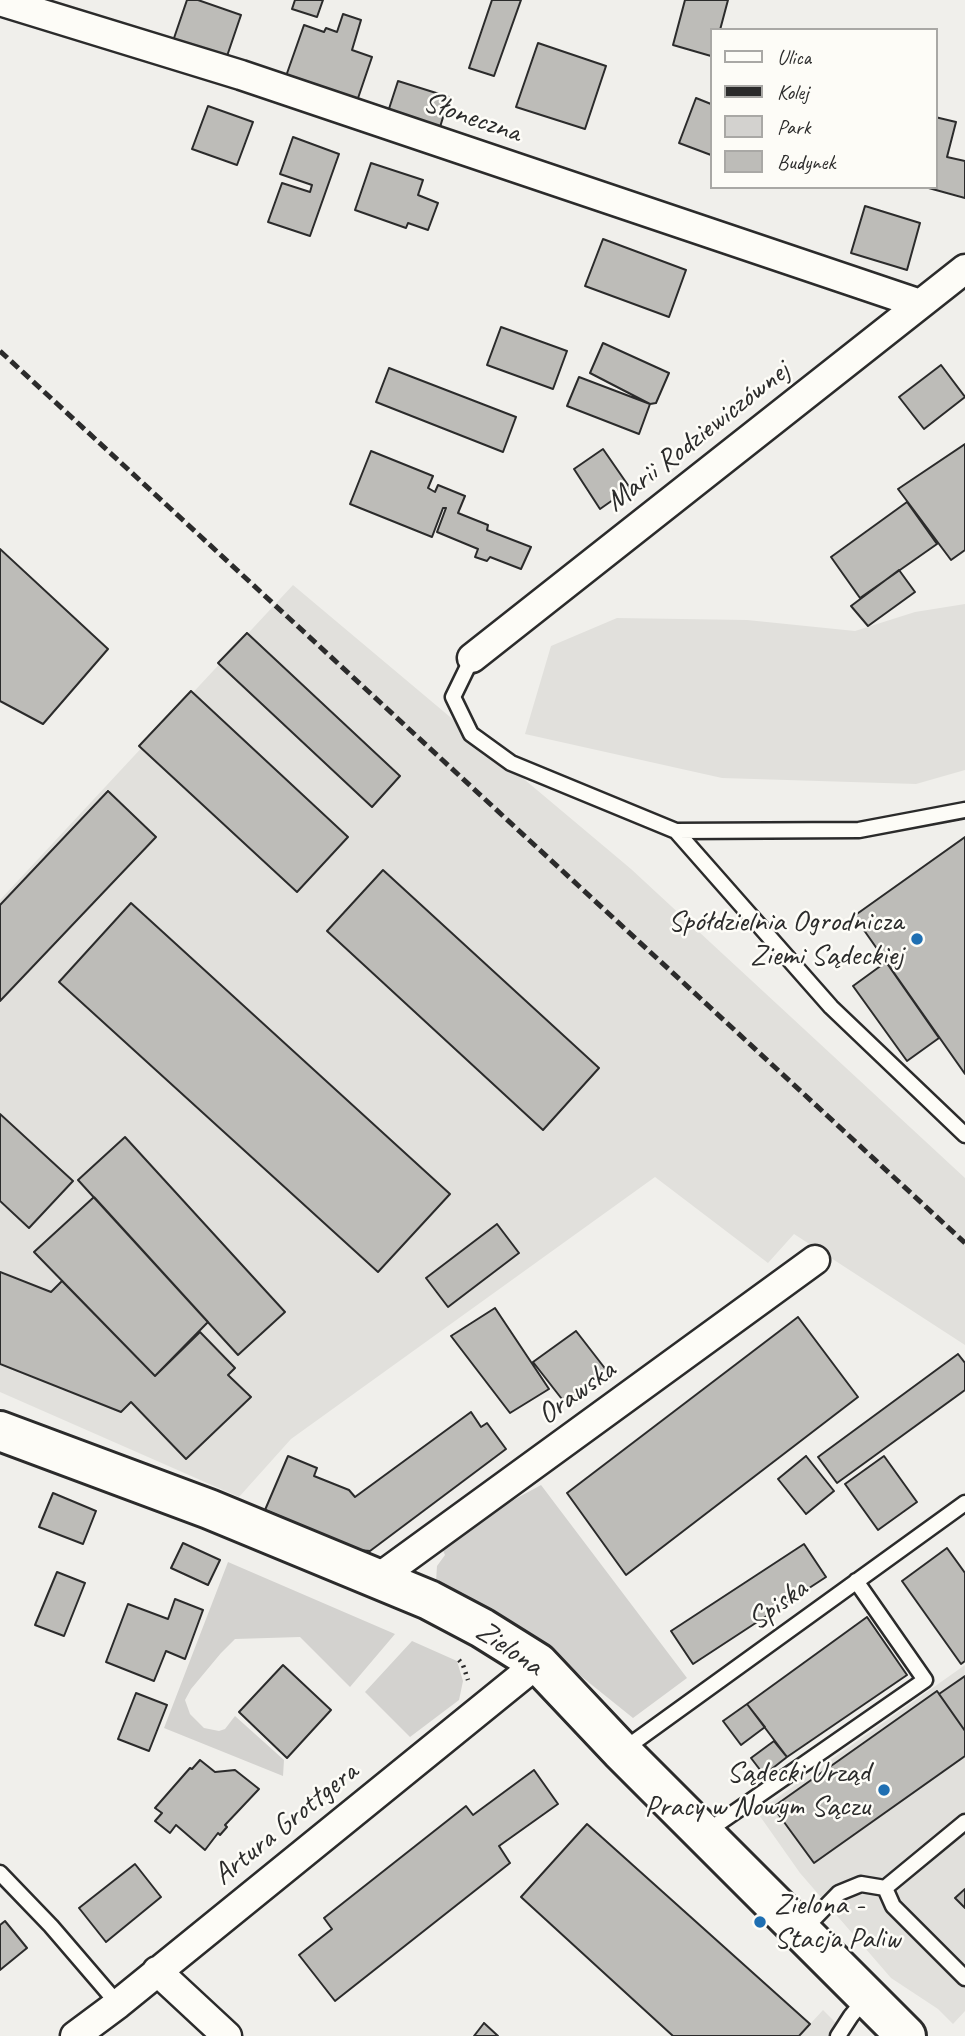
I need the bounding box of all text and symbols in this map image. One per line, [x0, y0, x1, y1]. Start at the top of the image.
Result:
legend [710, 28, 937, 189]
text: Ulica [777, 44, 811, 70]
text: Kolej [777, 79, 808, 105]
street label: Słoneczna [418, 85, 526, 151]
text: Park [777, 114, 810, 140]
text: Budynek [777, 149, 835, 175]
street label: Marii Rodziewiczównej [599, 354, 797, 520]
place label: Spółdzielnia Ogrodnicza Ziemi Sądeckiej [668, 904, 903, 974]
marker: Spółdzielnia Ogrodnicza Ziemi Sądeckiej [909, 931, 925, 947]
street label: Orawska [531, 1353, 623, 1433]
street label: Spiska [741, 1571, 815, 1639]
street label: Zielona [469, 1614, 549, 1684]
street label: Artura Grottgera [206, 1755, 366, 1893]
place label: Sądecki Urząd Pracy w Nowym Sączu [645, 1755, 870, 1826]
marker: Sądecki Urząd Pracy w Nowym Sączu [876, 1782, 892, 1798]
place label: Zielona - Stacja Paliw [774, 1887, 900, 1958]
marker: Zielona - Stacja Paliw [752, 1914, 768, 1930]

